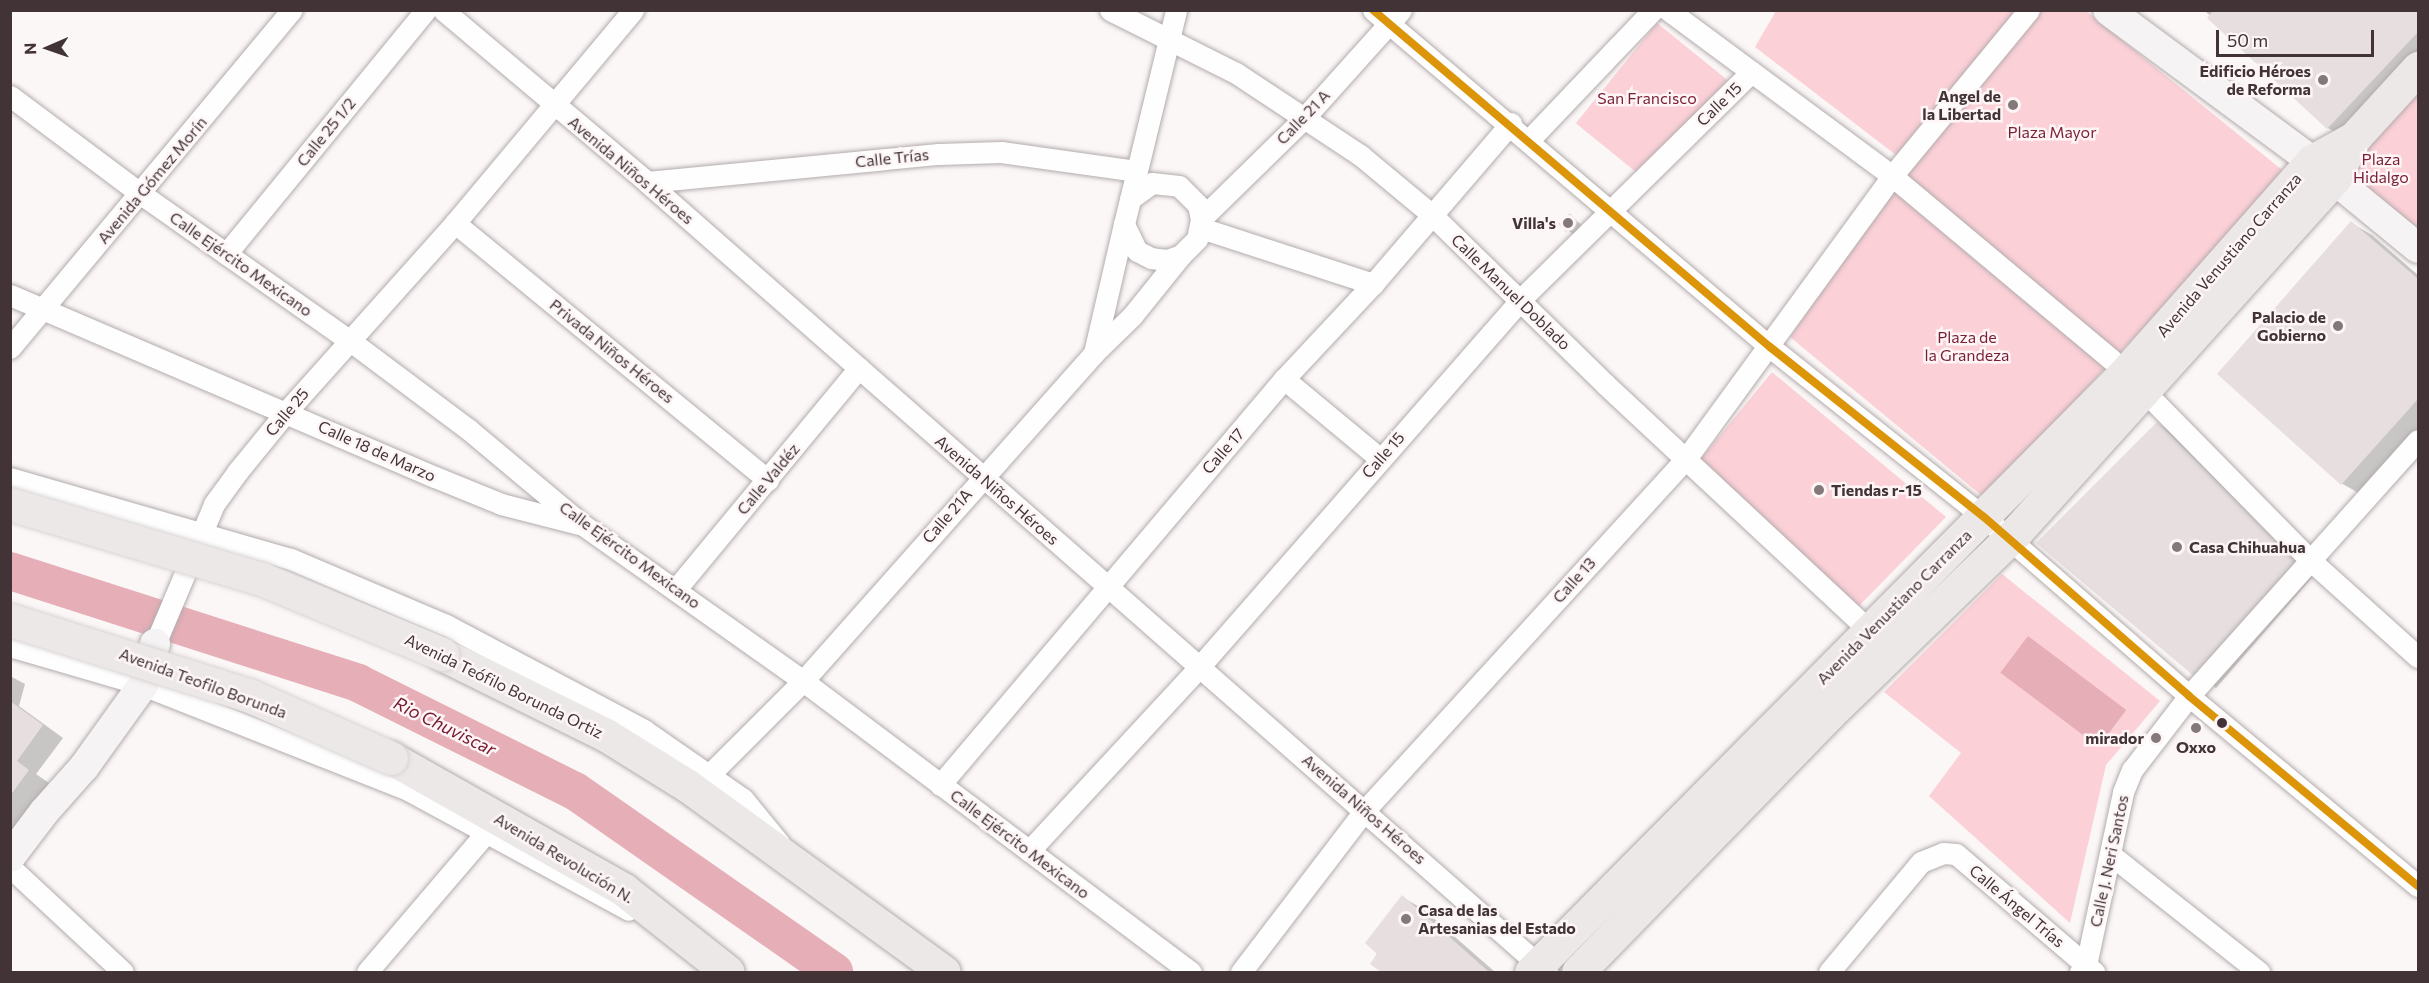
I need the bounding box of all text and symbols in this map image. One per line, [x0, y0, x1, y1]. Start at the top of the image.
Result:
north arrow [18, 18, 78, 78]
scale bar [2219, 18, 2376, 56]
text: 50 m [2227, 29, 2268, 51]
text: N [20, 42, 39, 55]
place label: Edificio Héroes de Reforma [2200, 61, 2311, 99]
marker: Edificio Héroes de Reforma [2316, 73, 2330, 87]
street label: Calle 15 [1693, 78, 1745, 130]
street label: Calle 21 A [1272, 86, 1334, 148]
place label: Angel de la Libertad [1922, 86, 2001, 124]
park label: San Francisco [1597, 88, 1697, 108]
street label: Calle 25 1/2 [292, 94, 360, 170]
marker: Angel de la Libertad [2006, 98, 2020, 112]
street label: Avenida Niños Héroes [564, 112, 698, 228]
street label: Avenida Gómez Morín [93, 113, 211, 247]
park label: Plaza Mayor [2007, 122, 2097, 142]
street label: Calle Trías [854, 145, 930, 171]
park label: Plaza Hidalgo [2353, 149, 2409, 187]
street label: Avenida Venustiano Carranza [2153, 169, 2305, 341]
street label: Calle Ejército Mexicano [166, 208, 316, 320]
place label: Villa's [1512, 213, 1556, 233]
marker: Villa's [1561, 216, 1575, 230]
street label: Calle Manuel Doblado [1447, 230, 1575, 354]
street label: Privada Niños Héroes [546, 295, 678, 407]
place label: Palacio de Gobierno [2252, 307, 2326, 345]
marker: Palacio de Gobierno [2331, 319, 2345, 333]
park label: Plaza de la Grandeza [1925, 327, 2009, 365]
street label: Calle 25 [261, 384, 313, 440]
street label: Calle 18 de Marzo [315, 416, 439, 486]
street label: Calle 17 [1198, 424, 1248, 478]
street label: Calle 15 [1358, 428, 1408, 482]
street label: Avenida Niños Héroes [931, 431, 1063, 549]
street label: Calle Valdéz [733, 439, 803, 519]
place label: Tiendas r-15 [1831, 480, 1922, 500]
marker: Tiendas r-15 [1812, 483, 1826, 497]
street label: Calle 21A [918, 485, 976, 547]
street label: Calle Ejército Mexicano [556, 497, 704, 613]
street label: Avenida Venustiano Carranza [1813, 526, 1975, 688]
place label: Casa Chihuahua [2189, 537, 2306, 557]
marker: Casa Chihuahua [2170, 540, 2184, 554]
street label: Calle 13 [1548, 553, 1600, 607]
street label: Avenida Teófilo Borunda Ortiz [402, 630, 606, 742]
street label: Avenida Teofilo Borunda [117, 644, 289, 722]
water label: Rio Chuviscar [390, 692, 500, 760]
unlabelled marker [2216, 717, 2228, 729]
marker: Oxxo [2189, 721, 2203, 735]
place label: mirador [2085, 728, 2144, 748]
marker: mirador [2149, 731, 2163, 745]
place label: Oxxo [2176, 737, 2216, 757]
street label: Avenida Niños Héroes [1298, 750, 1430, 868]
street label: Calle Ejército Mexicano [947, 785, 1093, 903]
street label: Calle J. Neri Santos [2086, 793, 2132, 929]
street label: Avenida Revolución N. [491, 809, 637, 907]
street label: Calle Ángel Trías [1966, 861, 2068, 951]
place label: Casa de las Artesanias del Estado [1418, 900, 1576, 938]
marker: Casa de las Artesanias del Estado [1399, 912, 1413, 926]

